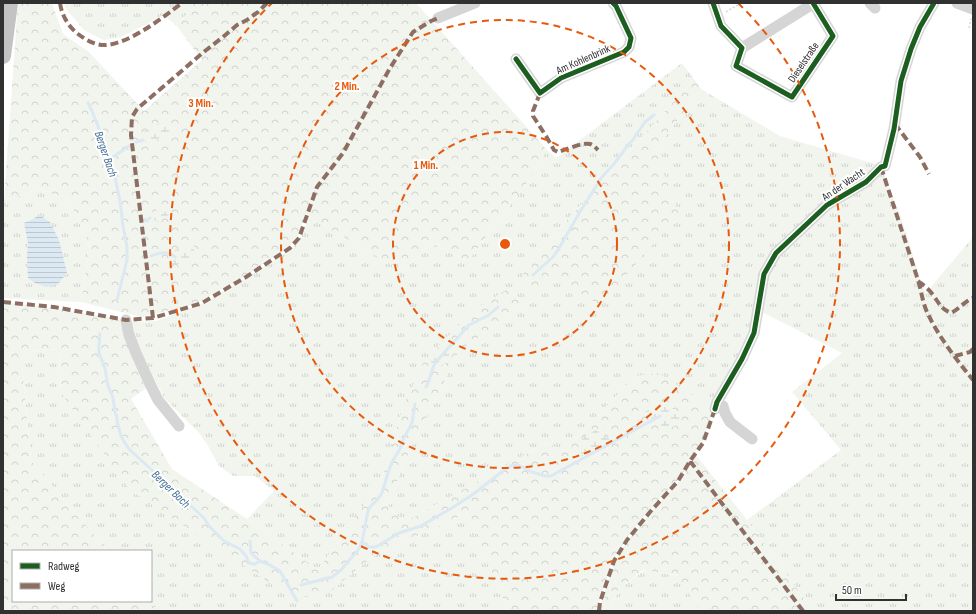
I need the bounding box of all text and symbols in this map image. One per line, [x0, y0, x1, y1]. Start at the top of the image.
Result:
street label: Dieselstraße [785, 40, 822, 85]
street label: Am Kohlenbrink [553, 41, 613, 78]
text: 2 Min. [334, 79, 360, 94]
text: 3 Min. [188, 96, 214, 111]
water label: Berger Bach [91, 129, 120, 179]
text: 1 Min. [414, 158, 439, 173]
street label: An der Wacht [819, 165, 868, 204]
centre of rings [498, 237, 512, 251]
water label: Berger Bach [148, 467, 193, 511]
legend [12, 550, 152, 602]
text: Radweg [48, 559, 80, 574]
scale bar [836, 576, 906, 602]
text: Weg [48, 579, 65, 594]
text: 50 m [842, 583, 862, 598]

